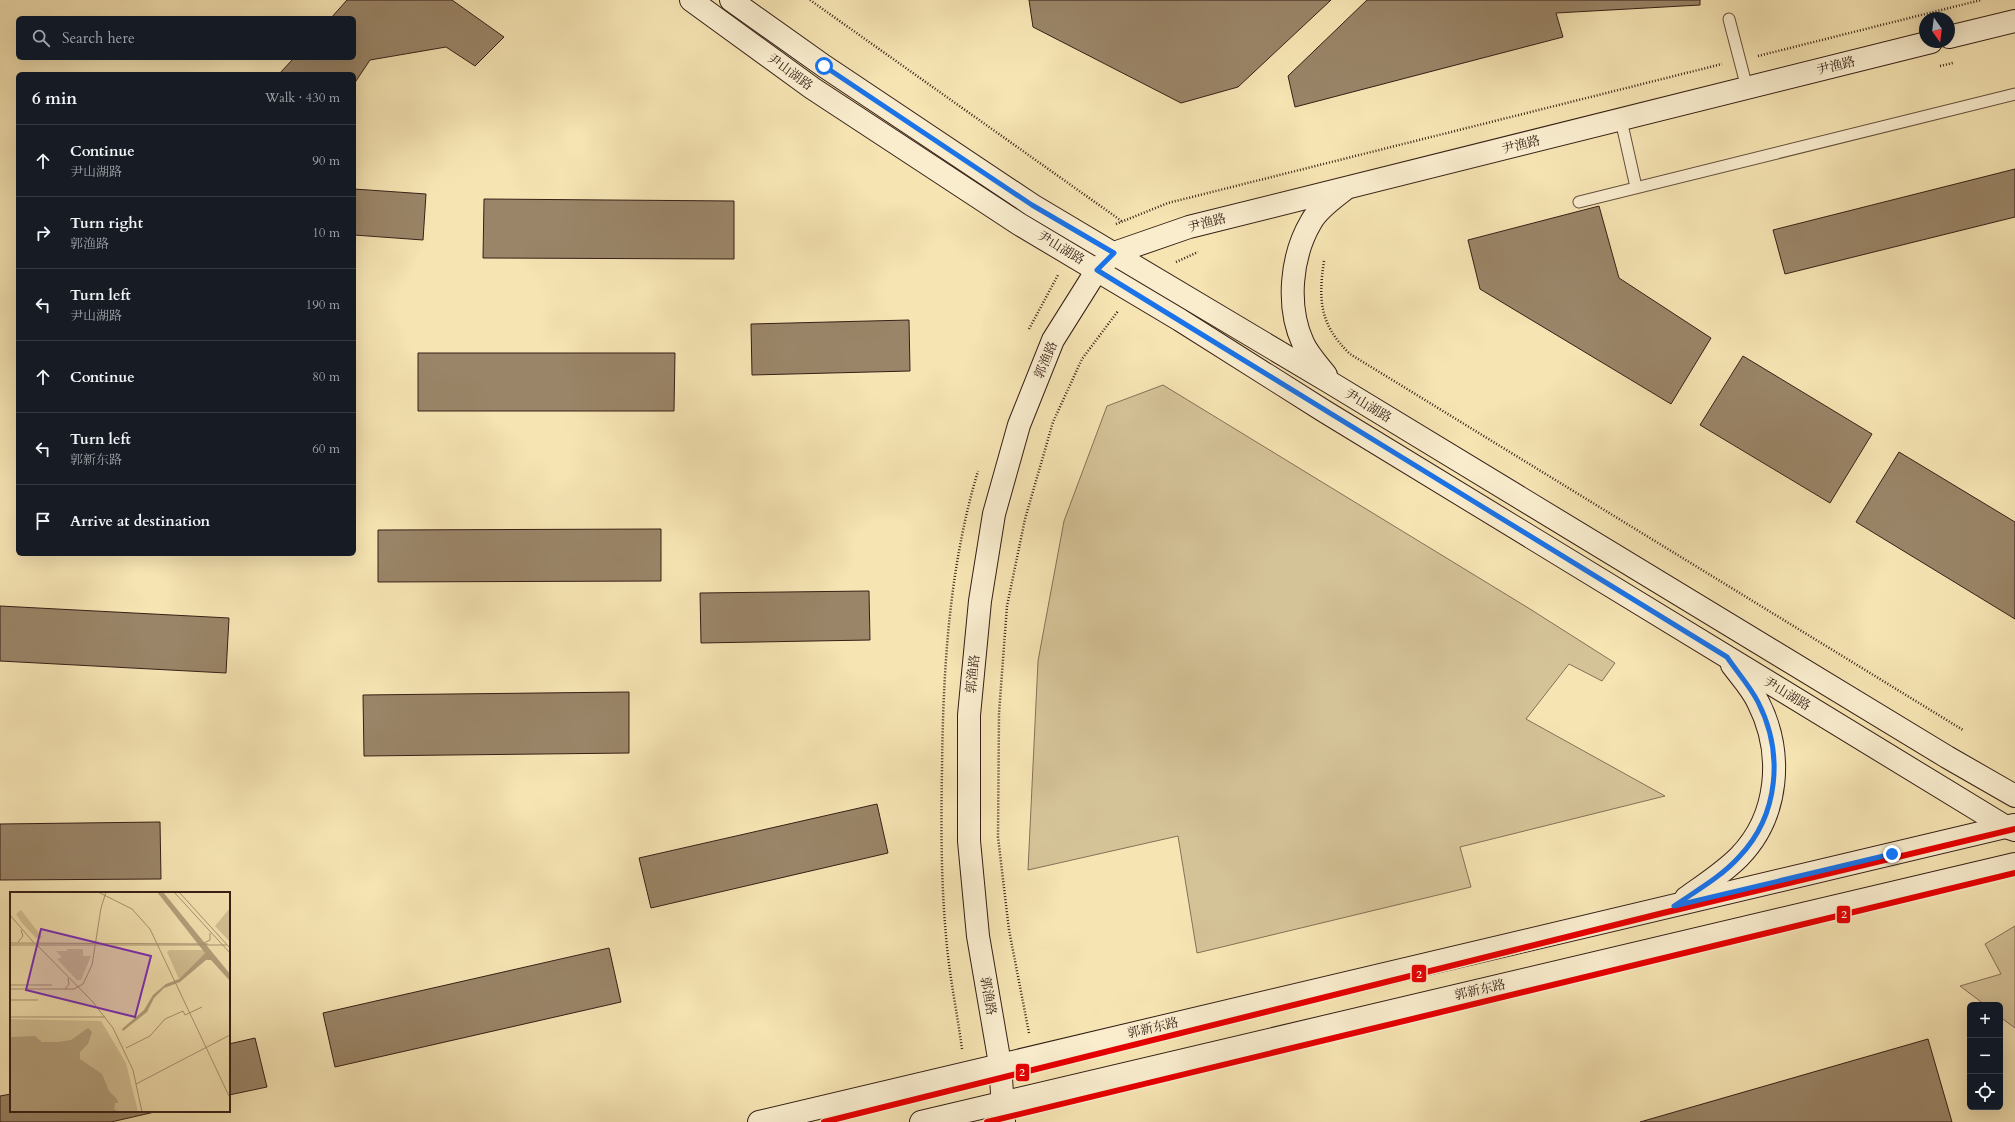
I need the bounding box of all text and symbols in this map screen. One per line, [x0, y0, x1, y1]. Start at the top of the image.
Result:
north arrow [1919, 12, 1955, 48]
search box [16, 16, 356, 60]
icon: search [30, 27, 52, 49]
text: Search here [62, 28, 135, 48]
street label: 尹山湖路 [764, 49, 816, 95]
street label: 尹渔路 [1815, 53, 1857, 79]
route start [815, 57, 833, 75]
text: 6 min [32, 87, 77, 110]
text: Walk · 430 m [265, 89, 340, 107]
street label: 尹渔路 [1500, 132, 1542, 158]
text: Continue [70, 141, 135, 161]
icon: ahead [32, 150, 54, 172]
text: 90 m [312, 152, 340, 170]
text: 尹山湖路 [70, 163, 122, 181]
street label: 尹渔路 [1186, 209, 1228, 237]
text: Turn right [70, 213, 143, 233]
icon: right [32, 222, 54, 244]
text: 10 m [312, 224, 340, 242]
street label: 尹山湖路 [1034, 227, 1088, 269]
text: 郭渔路 [70, 235, 109, 253]
text: Turn left [70, 285, 131, 305]
icon: left [32, 294, 54, 316]
text: 190 m [306, 296, 340, 314]
text: 尹山湖路 [70, 307, 122, 325]
street label: 郭渔路 [1030, 339, 1062, 381]
icon: ahead [32, 366, 54, 388]
text: Continue [70, 367, 135, 387]
text: 80 m [312, 368, 340, 386]
street label: 尹山湖路 [1341, 385, 1395, 427]
text: Turn left [70, 429, 131, 449]
icon: left [32, 438, 54, 460]
text: 60 m [312, 440, 340, 458]
text: 郭新东路 [70, 451, 122, 469]
icon: arrive [32, 510, 54, 532]
text: Arrive at destination [70, 511, 210, 531]
street label: 郭渔路 [962, 654, 984, 694]
street label: 尹山湖路 [1760, 673, 1814, 715]
route end [1883, 845, 1901, 863]
inset map [10, 892, 230, 1112]
line badge: 2 [1836, 905, 1851, 924]
text: 2 [1841, 907, 1847, 922]
line badge: 2 [1411, 964, 1427, 983]
text: 2 [1416, 967, 1422, 982]
street label: 郭渔路 [976, 975, 1000, 1017]
street label: 郭新东路 [1453, 975, 1507, 1005]
map controls [1967, 1002, 2003, 1110]
button: + [1967, 1002, 2003, 1038]
street label: 郭新东路 [1126, 1013, 1180, 1043]
button: − [1967, 1038, 2003, 1074]
line badge: 2 [1015, 1063, 1030, 1082]
text: 2 [1019, 1065, 1025, 1080]
button: locate [1967, 1074, 2003, 1110]

